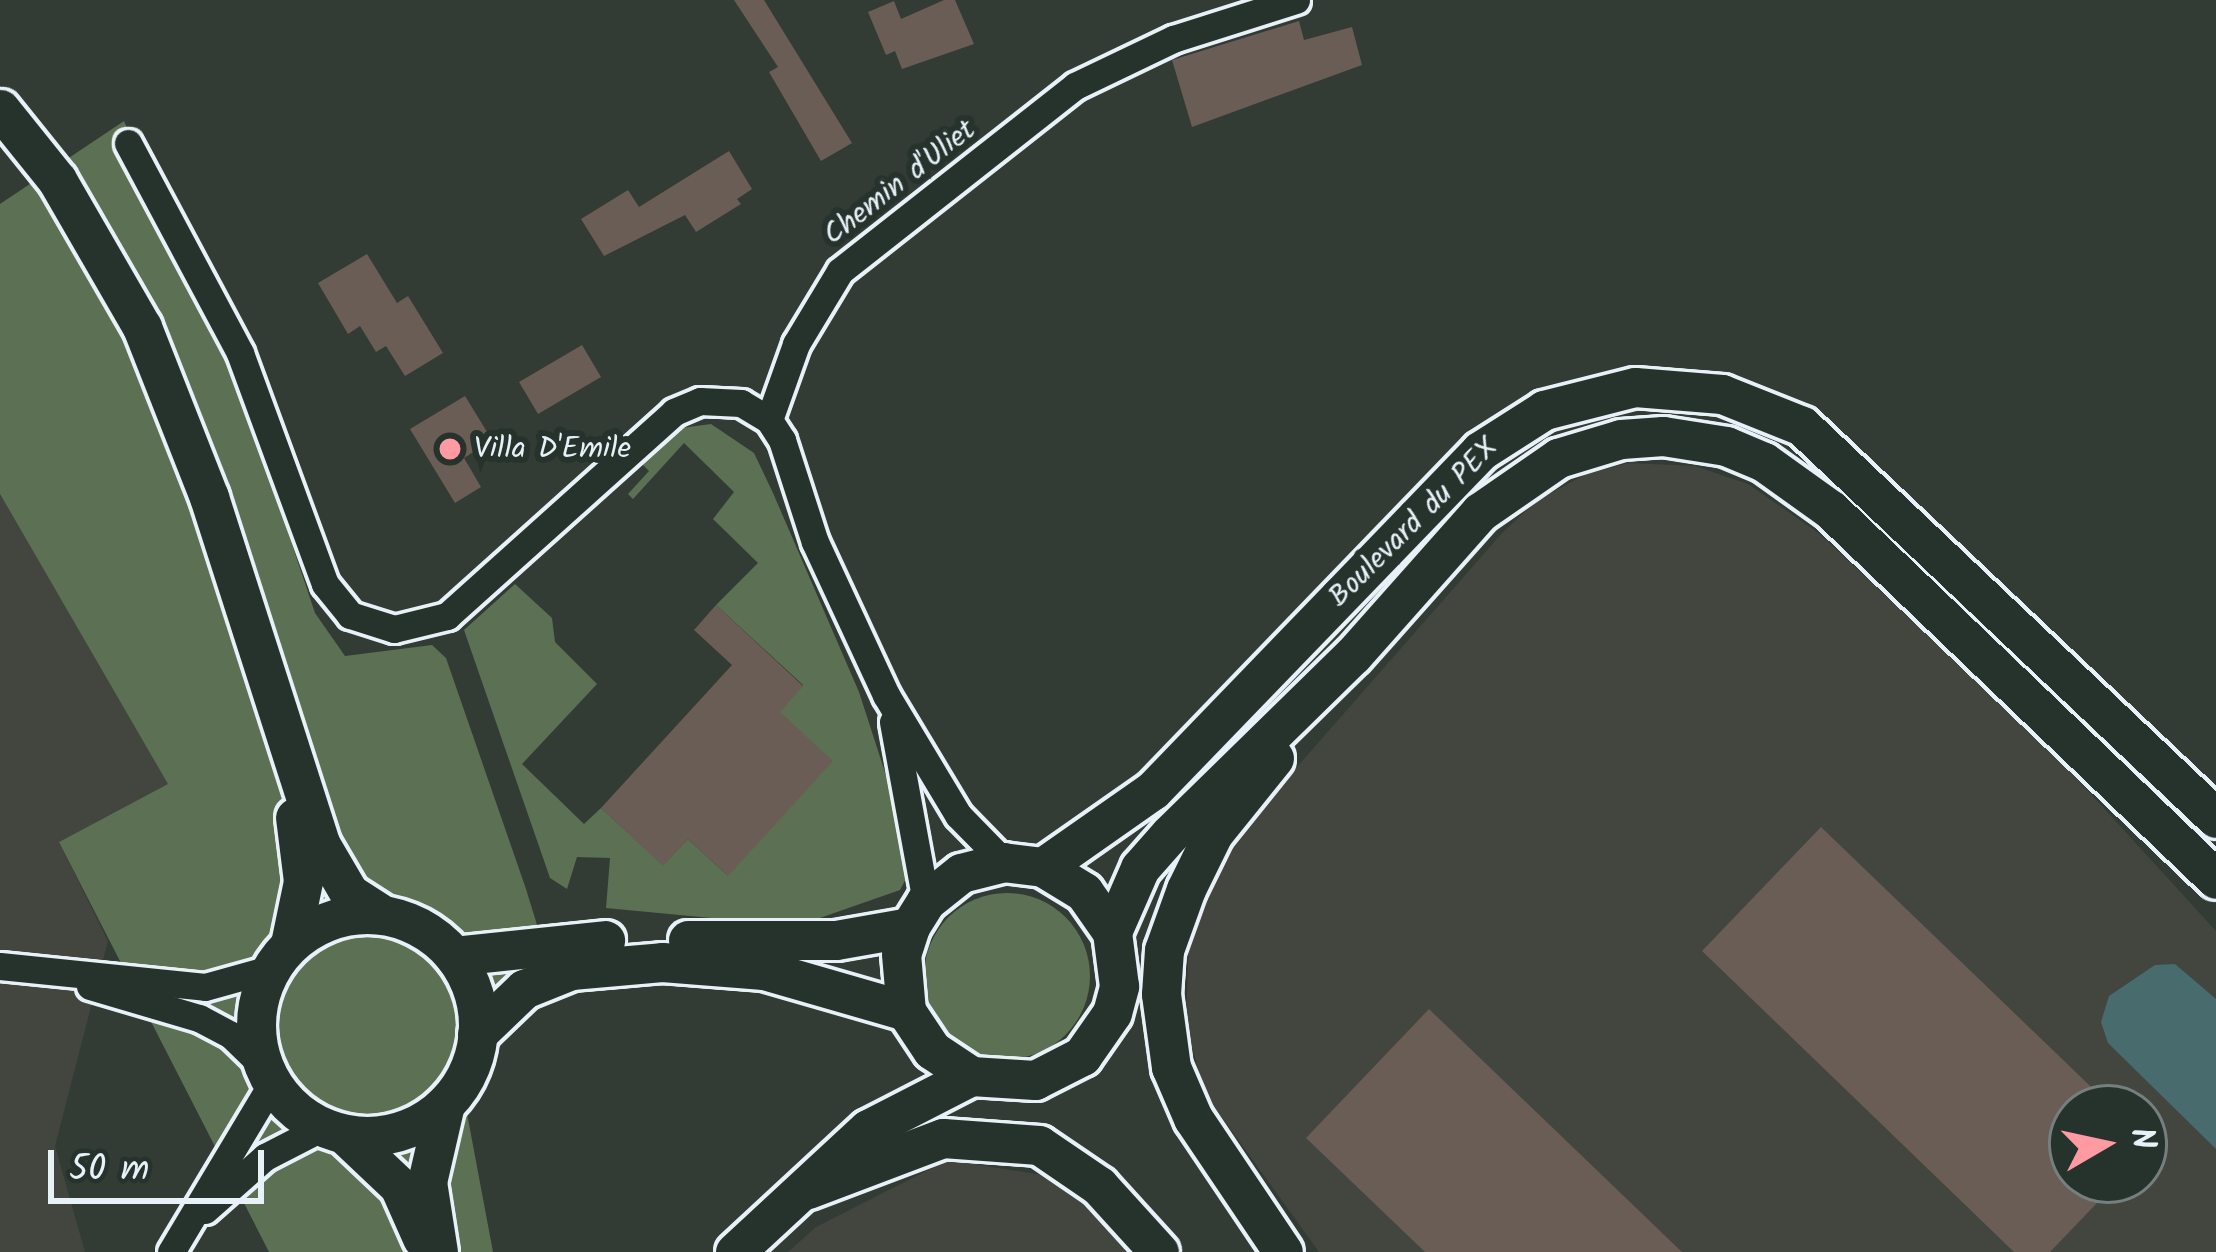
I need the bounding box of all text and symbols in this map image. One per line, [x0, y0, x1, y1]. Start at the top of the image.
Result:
street label: Chemin d'Uliet [817, 112, 983, 254]
street label: Boulevard du PEX [1321, 430, 1507, 616]
place label: Villa D'Emile [474, 431, 631, 467]
marker: Villa D'Emile [437, 436, 463, 462]
north arrow [2048, 1084, 2168, 1204]
text: N [2113, 1124, 2169, 1153]
scale bar [54, 1126, 270, 1200]
text: 50 m [69, 1142, 149, 1199]

